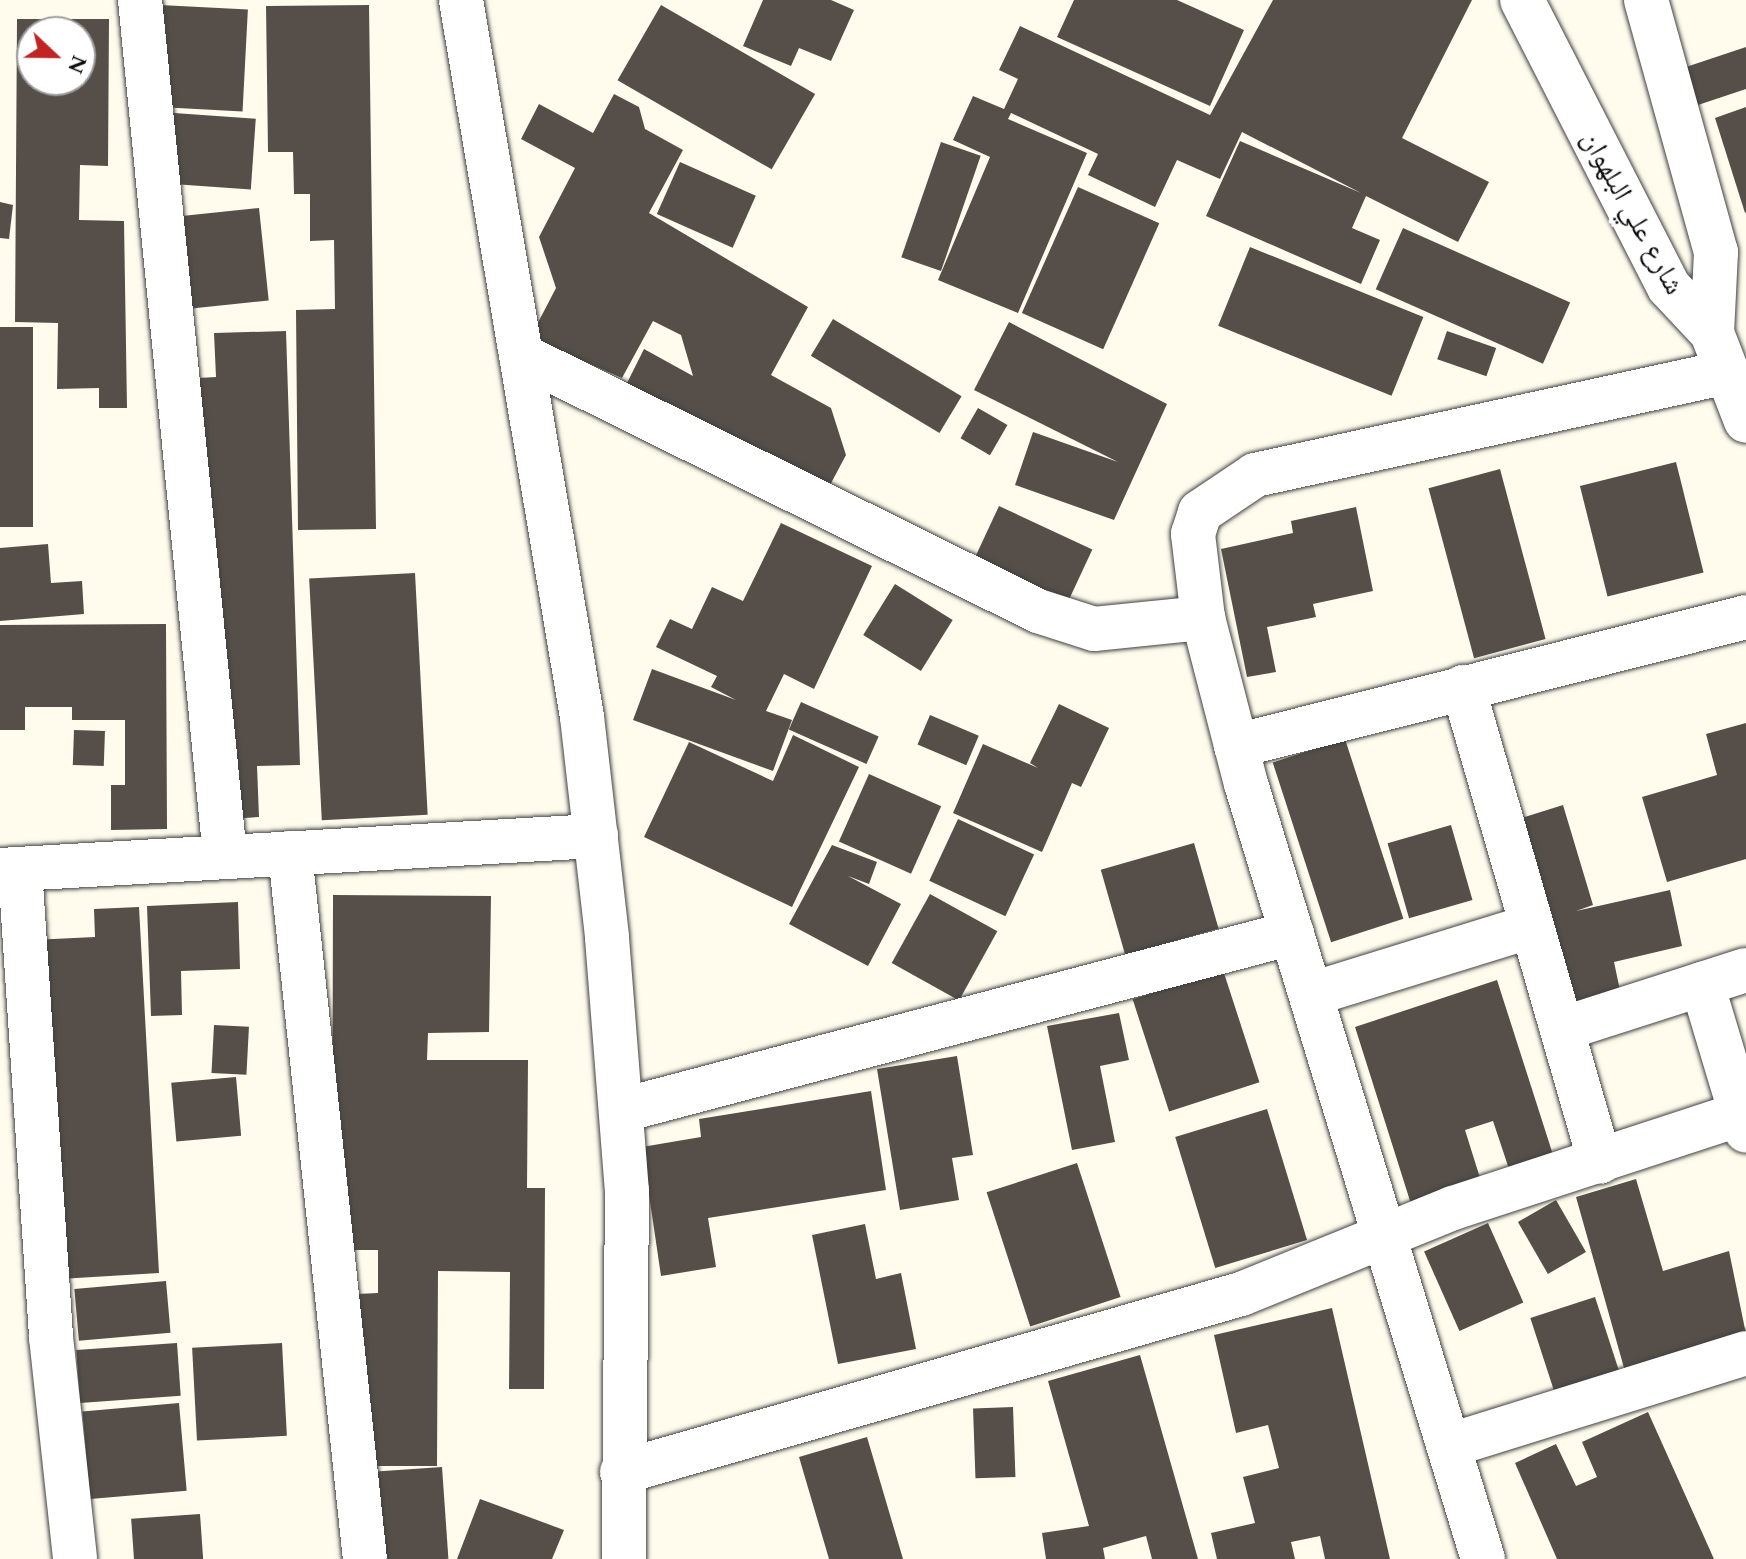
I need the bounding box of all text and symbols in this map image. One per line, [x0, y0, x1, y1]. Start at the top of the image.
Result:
north arrow [16, 16, 96, 96]
text: N [58, 50, 96, 79]
street label: شارع علي البلهوان [1573, 125, 1691, 301]

